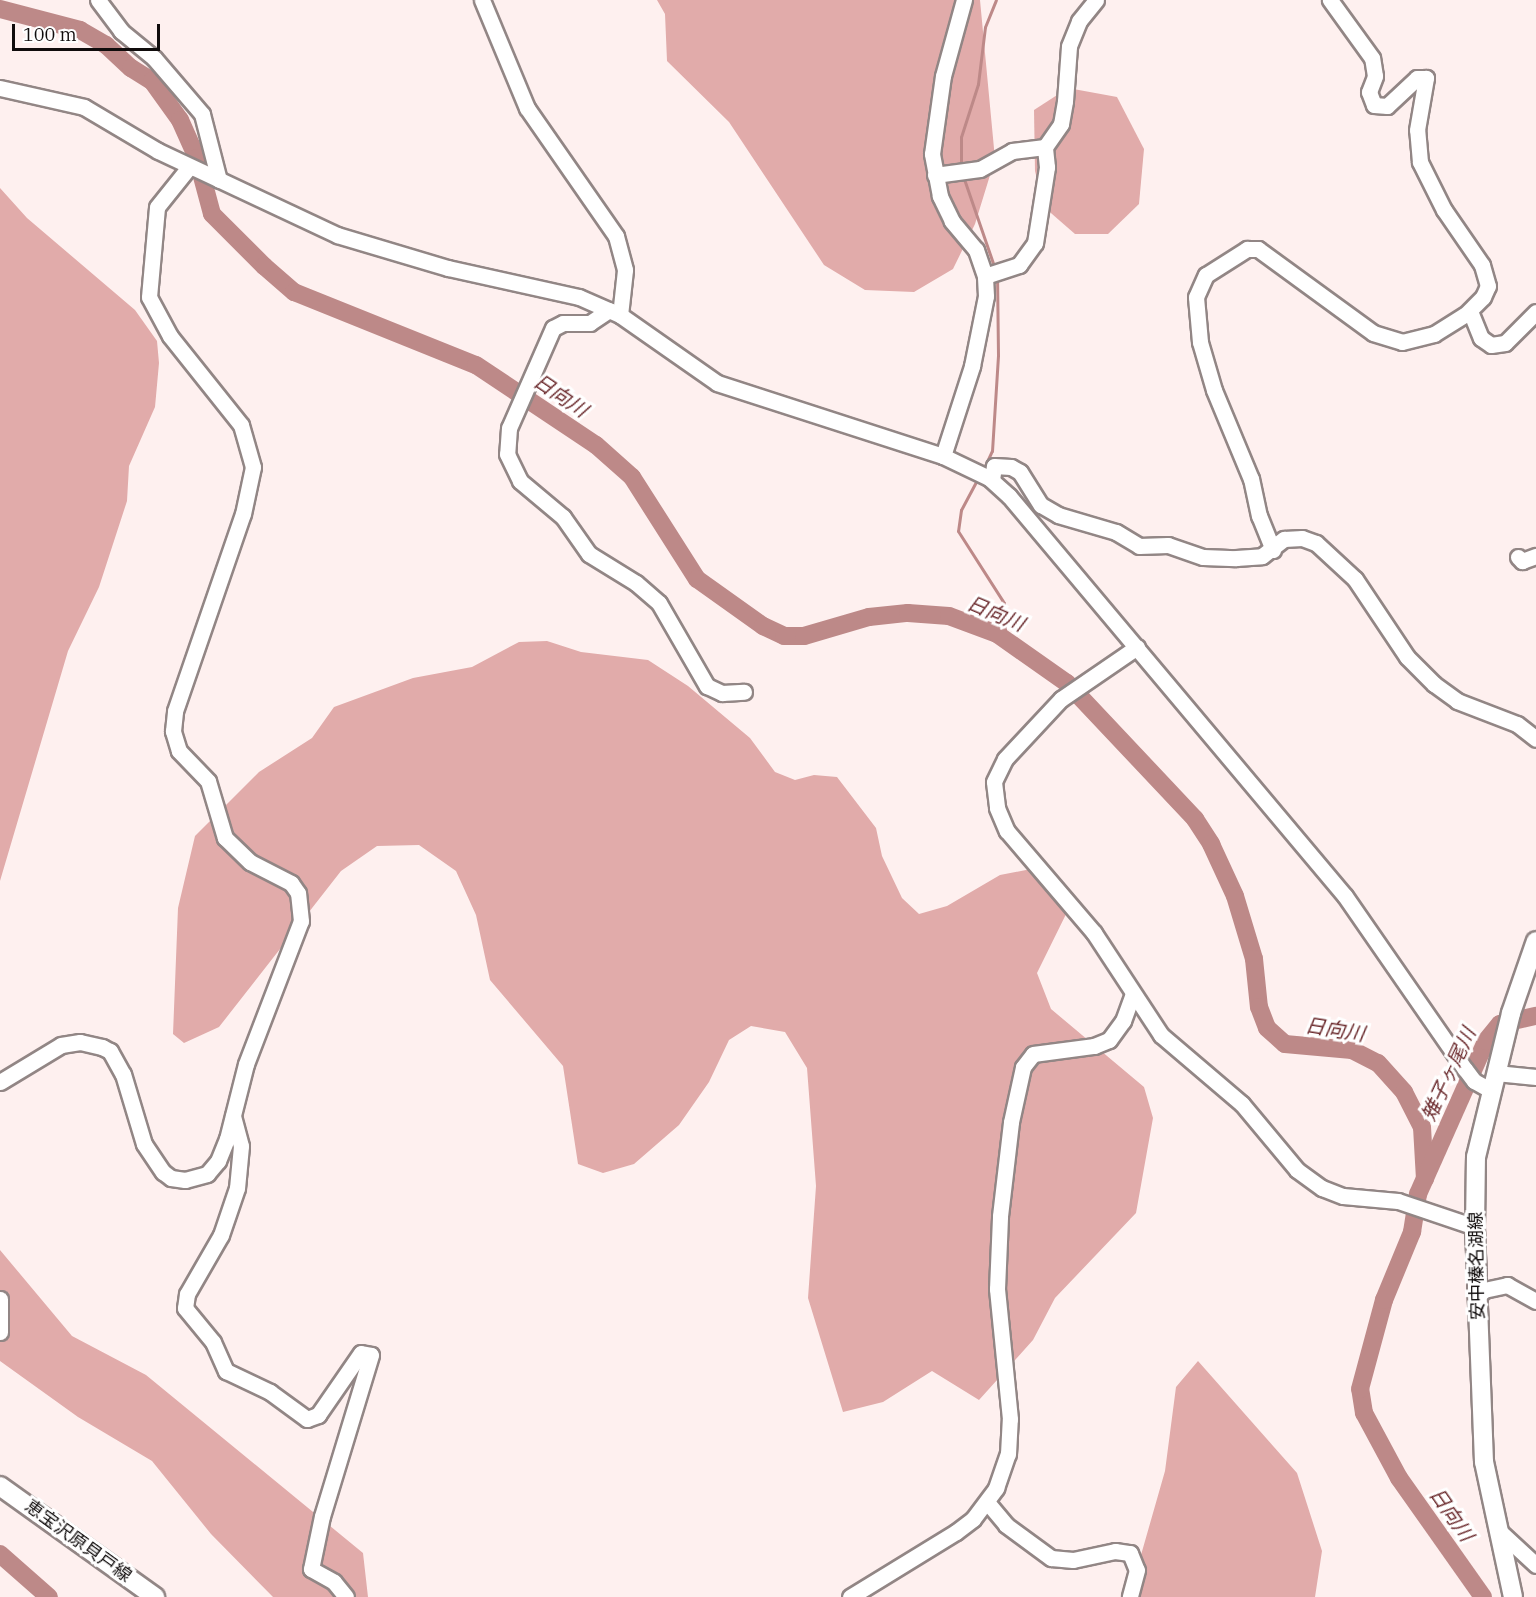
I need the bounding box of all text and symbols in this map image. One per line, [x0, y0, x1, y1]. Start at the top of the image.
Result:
scale bar [15, 12, 164, 50]
text: 100 m [23, 23, 77, 46]
water label: 日向川 [529, 368, 593, 422]
water label: 日向川 [964, 590, 1028, 636]
water label: 日向川 [1303, 1012, 1367, 1046]
water label: 雉子ヶ尾川 [1416, 1024, 1480, 1124]
street label: 安中榛名湖線 [1465, 1212, 1489, 1320]
water label: 日向川 [1425, 1483, 1479, 1545]
street label: 恵宝沢原貝戸線 [21, 1495, 135, 1587]

